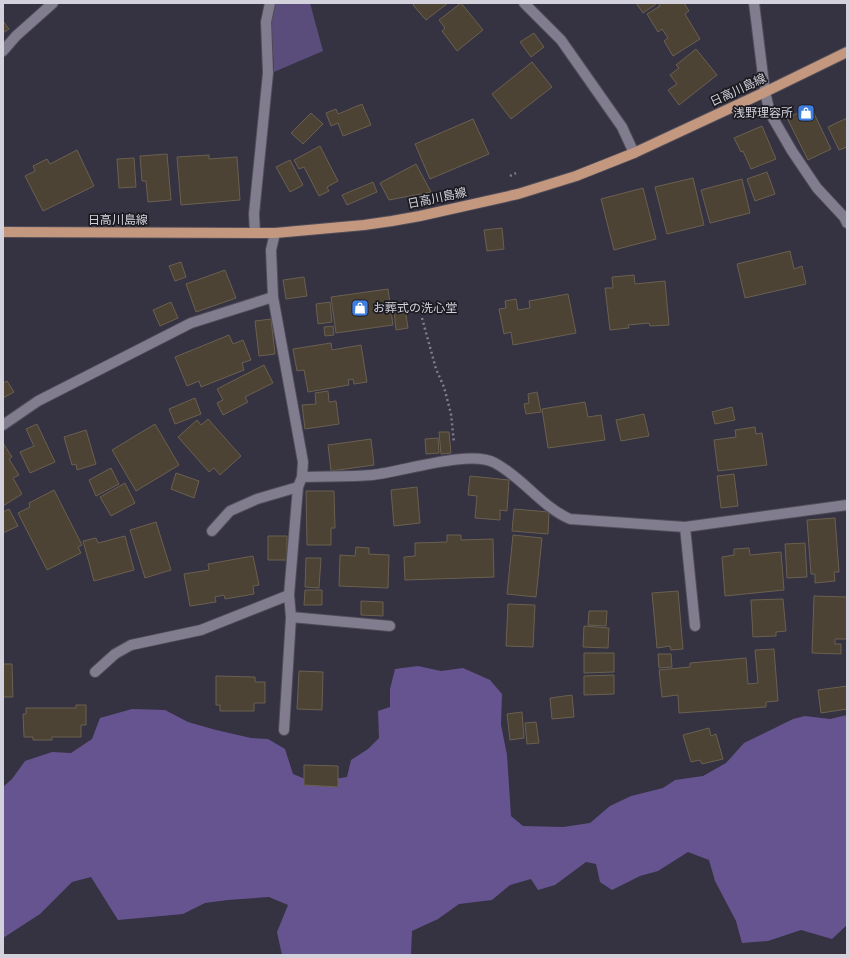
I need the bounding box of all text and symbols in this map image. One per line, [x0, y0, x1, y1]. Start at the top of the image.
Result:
street label: 日高川島線 [708, 71, 768, 109]
shop icon: 浅野理容所 [796, 103, 816, 123]
place label: 浅野理容所 [733, 106, 793, 120]
street label: 日高川島線 [406, 185, 468, 211]
street label: 日高川島線 [88, 213, 148, 227]
shop icon: お葬式の洗心堂 [350, 298, 370, 318]
place label: お葬式の洗心堂 [373, 301, 457, 315]

